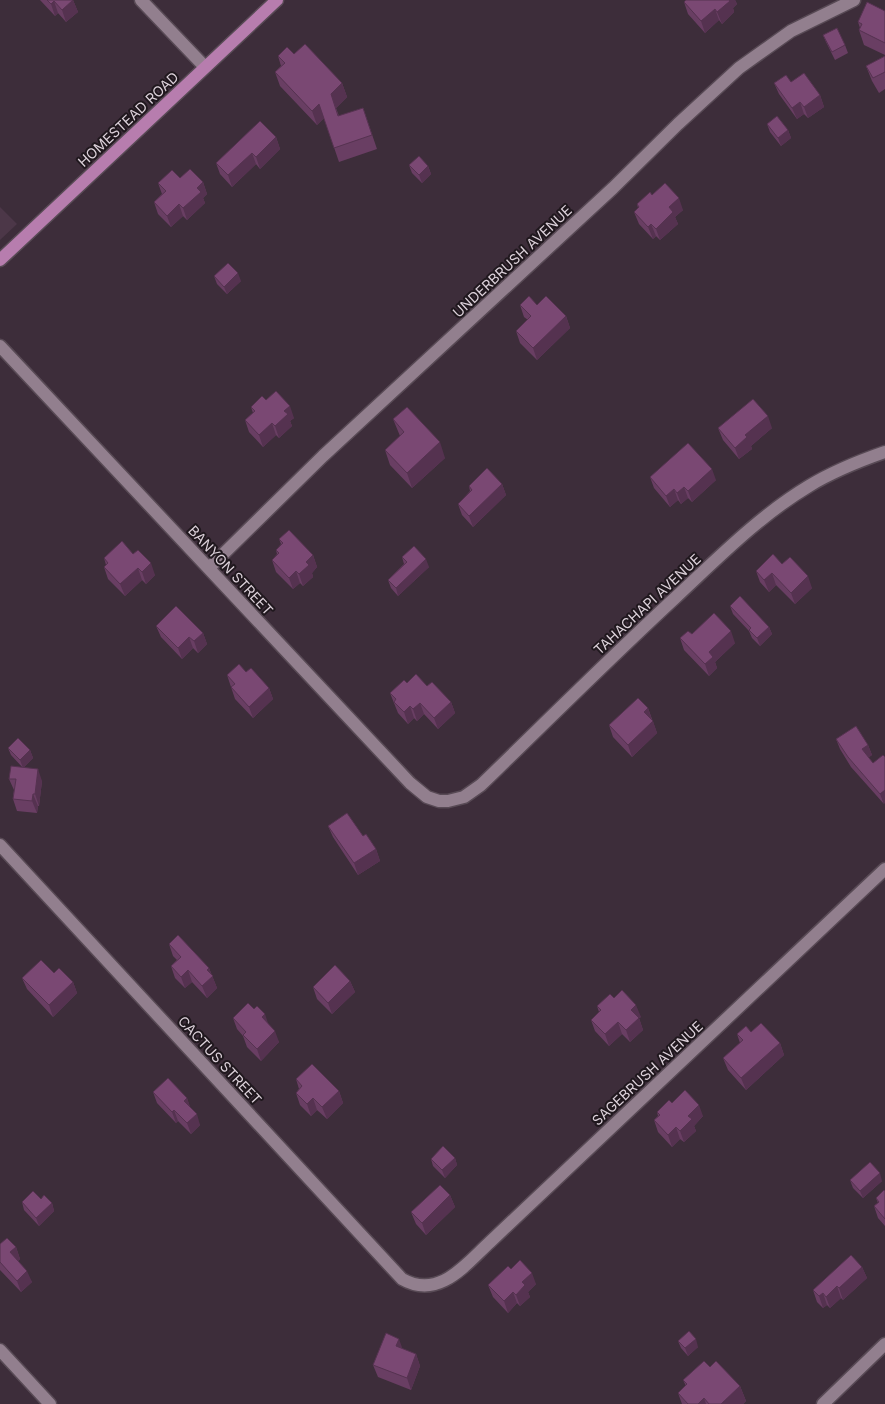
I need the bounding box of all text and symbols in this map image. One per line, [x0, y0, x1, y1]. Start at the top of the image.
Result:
street label: HOMESTEAD ROAD [74, 68, 182, 170]
street label: UNDERBRUSH AVENUE [449, 201, 575, 321]
street label: BANYON STREET [185, 522, 277, 618]
street label: TAHACHAPI AVENUE [590, 550, 704, 658]
street label: CACTUS STREET [175, 1012, 265, 1108]
street label: SAGEBRUSH AVENUE [588, 1017, 706, 1129]

